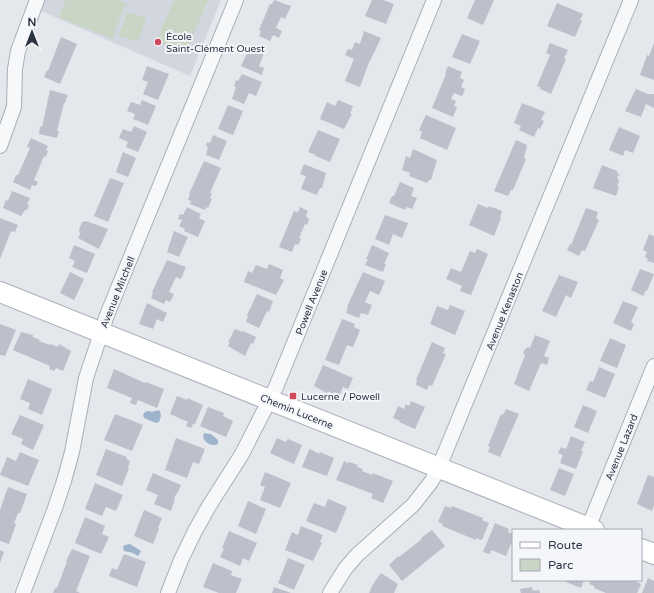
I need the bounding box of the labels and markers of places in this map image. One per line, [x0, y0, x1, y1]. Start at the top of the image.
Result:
place label: École Saint-Clément Ouest [166, 31, 265, 55]
marker: École Saint-Clément Ouest [153, 37, 163, 47]
marker: Lucerne / Powell [288, 391, 298, 401]
place label: Lucerne / Powell [301, 391, 380, 403]

